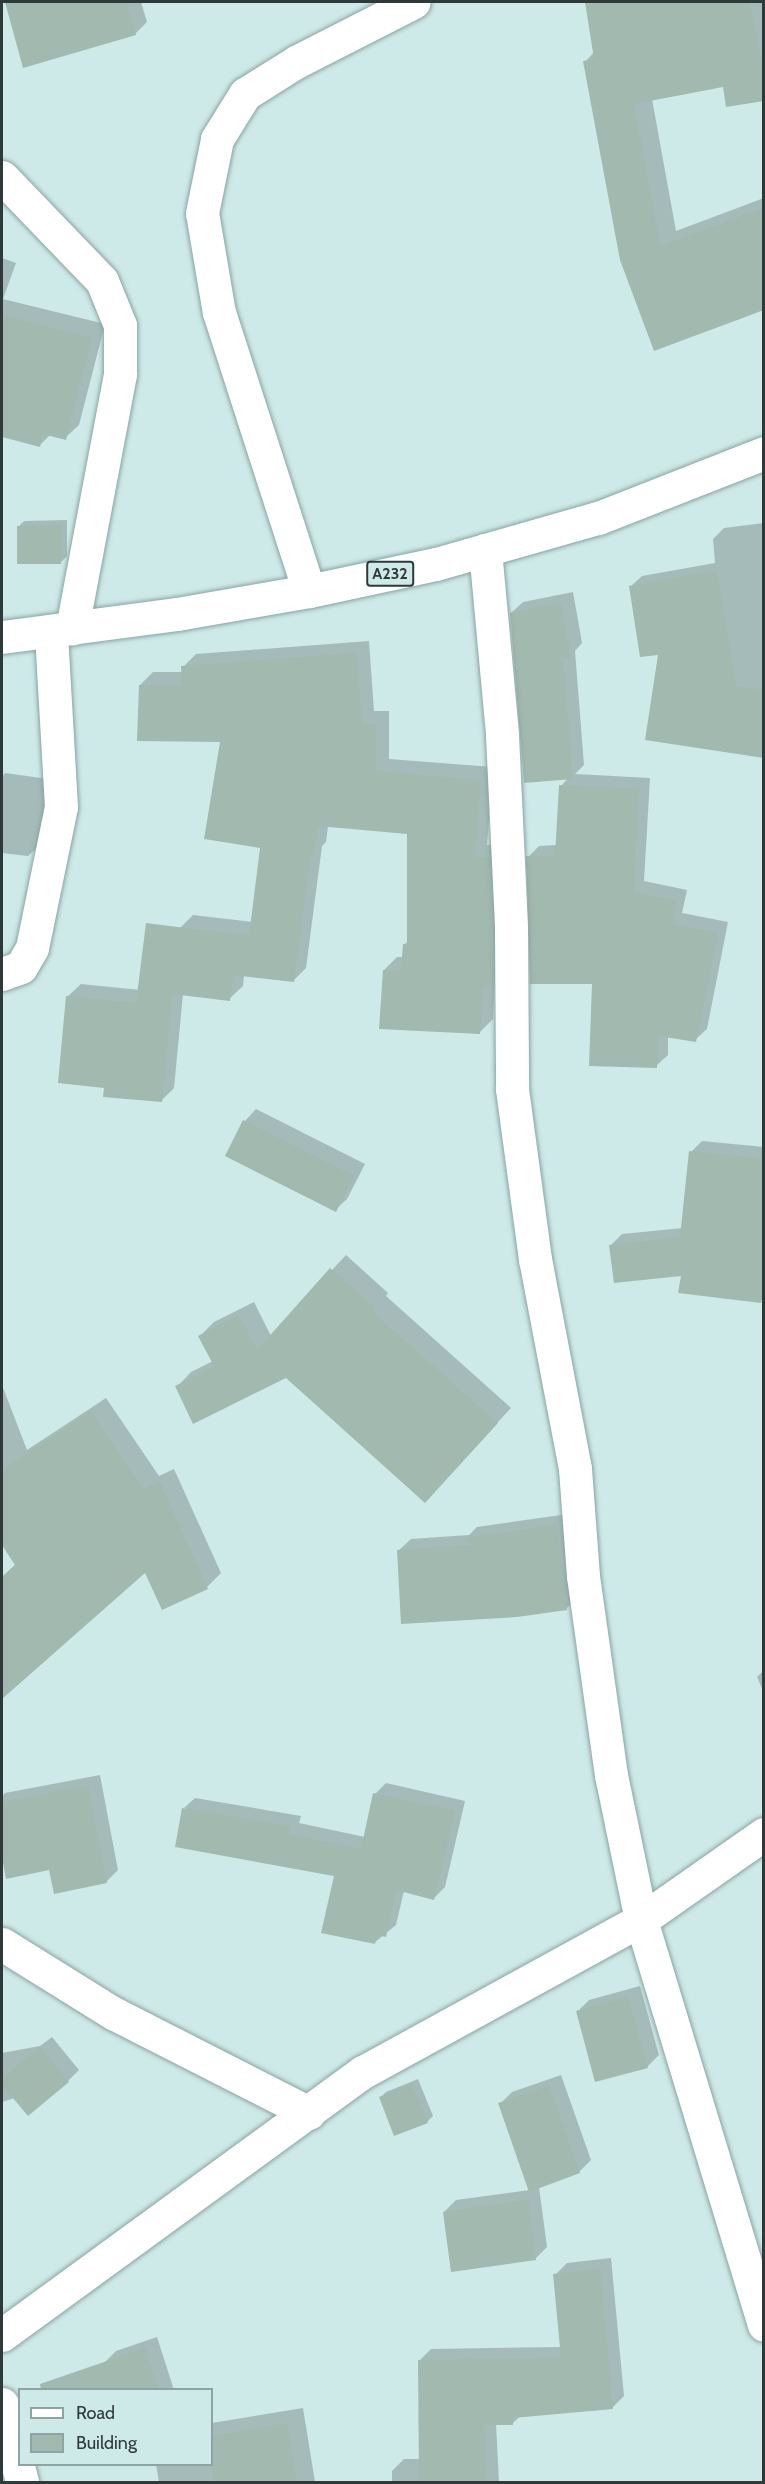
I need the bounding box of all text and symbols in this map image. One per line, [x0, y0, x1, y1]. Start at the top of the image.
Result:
road number: A232 [366, 561, 414, 587]
legend [18, 2388, 213, 2466]
text: Road [76, 2402, 115, 2424]
text: Building [76, 2432, 137, 2454]

